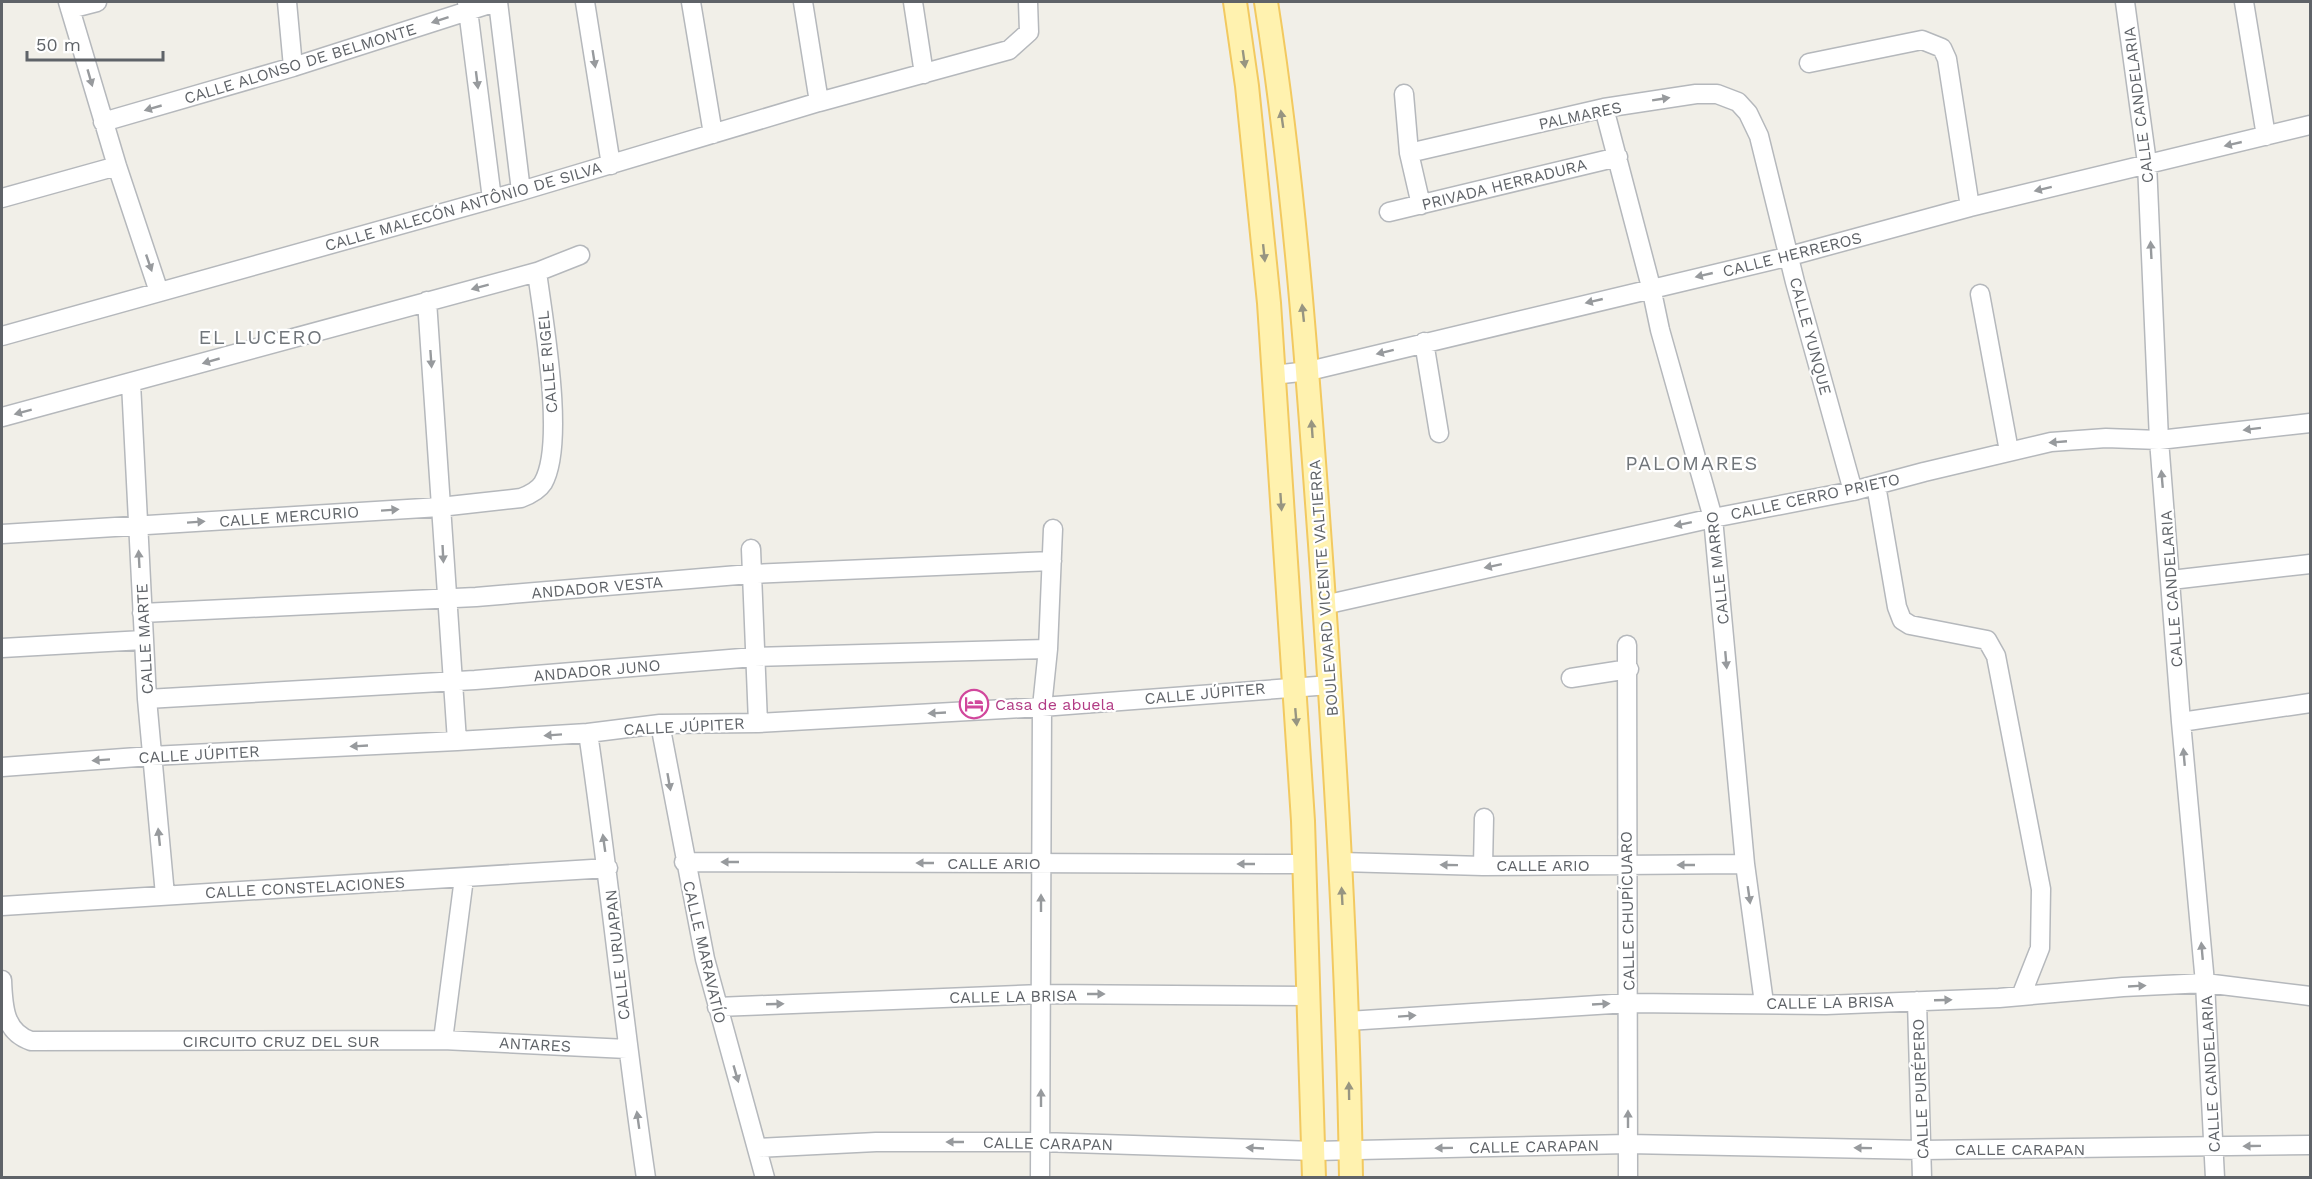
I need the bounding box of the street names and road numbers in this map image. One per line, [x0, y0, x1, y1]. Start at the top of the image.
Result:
street label: CALLE ALONSO DE BELMONTE [182, 19, 418, 108]
street label: CALLE CANDELARIA [2119, 25, 2158, 184]
street label: PALMARES [1537, 97, 1623, 134]
street label: PRIVADA HERRADURA [1420, 155, 1589, 214]
street label: CALLE MALECÓN ANTÔNIO DE SILVA [323, 158, 604, 255]
street label: CALLE HERREROS [1721, 228, 1864, 281]
street label: CALLE YUNQUE [1786, 275, 1835, 397]
street label: CALLE RIGEL [534, 309, 561, 414]
street label: BOULEVARD VICENTE VALTIERRA [1305, 459, 1342, 717]
street label: CALLE CERRO PRIETO [1729, 469, 1902, 524]
street label: CALLE MERCURIO [218, 502, 360, 531]
street label: CALLE CANDELARIA [2157, 509, 2186, 668]
street label: CALLE MARRO [1702, 510, 1733, 625]
street label: ANDADOR VESTA [530, 572, 664, 603]
street label: CALLE MARTE [132, 583, 157, 695]
street label: ANDADOR JUNO [533, 655, 661, 686]
street label: CALLE JÚPITER [1144, 679, 1266, 708]
street label: CALLE JÚPITER [623, 714, 745, 739]
street label: CALLE JÚPITER [138, 742, 260, 767]
street label: CALLE CHUPÍCUARO [1617, 831, 1638, 991]
street label: CALLE ARIO [947, 854, 1041, 873]
street label: CALLE ARIO [1496, 856, 1590, 875]
street label: CALLE CONSTELACIONES [204, 873, 406, 902]
street label: CALLE MARAVATÍO [679, 879, 730, 1025]
street label: CALLE URUAPAN [601, 889, 634, 1021]
street label: CALLE LA BRISA [949, 986, 1077, 1007]
street label: CALLE LA BRISA [1766, 992, 1894, 1013]
street label: CALLE CANDELARIA [2197, 994, 2224, 1153]
street label: CALLE PURÉPERO [1909, 1018, 1932, 1160]
street label: CIRCUITO CRUZ DEL SUR [182, 1032, 380, 1051]
street label: ANTARES [498, 1033, 572, 1056]
street label: CALLE CARAPAN [983, 1133, 1113, 1154]
street label: CALLE CARAPAN [1469, 1136, 1599, 1157]
street label: CALLE CARAPAN [1955, 1140, 2085, 1159]

